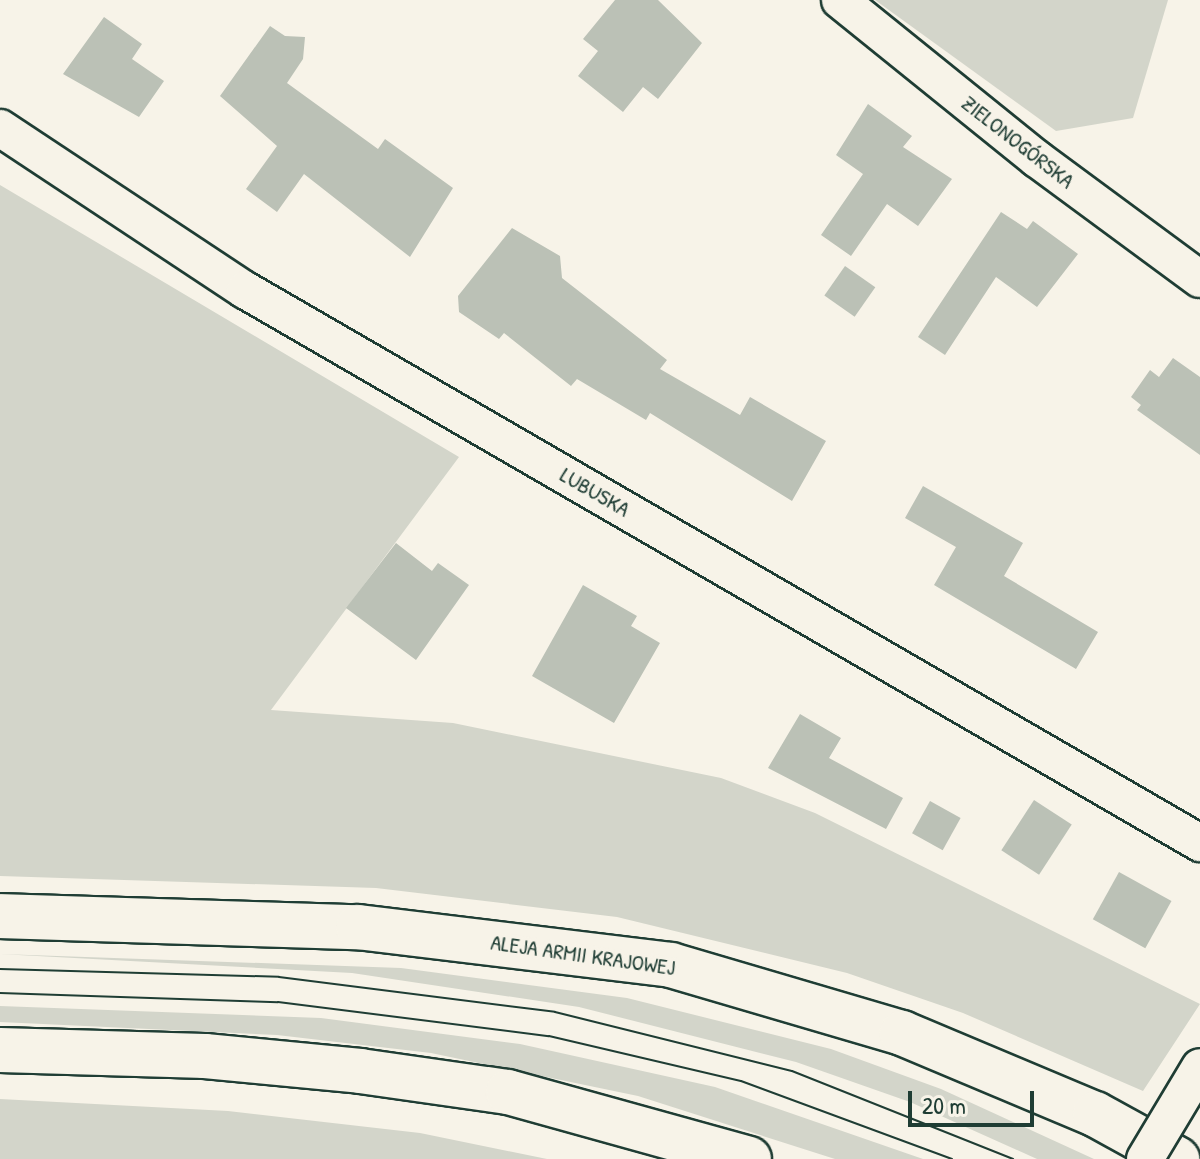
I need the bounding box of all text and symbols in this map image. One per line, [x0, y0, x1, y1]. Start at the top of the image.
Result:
street label: ZIELONOGÓRSKA [956, 90, 1080, 194]
street label: LUBUSKA [556, 462, 634, 522]
street label: ALEJA ARMII KRAJOWEJ [489, 929, 677, 981]
scale bar [912, 1075, 1038, 1125]
text: 20 m [922, 1089, 966, 1121]

